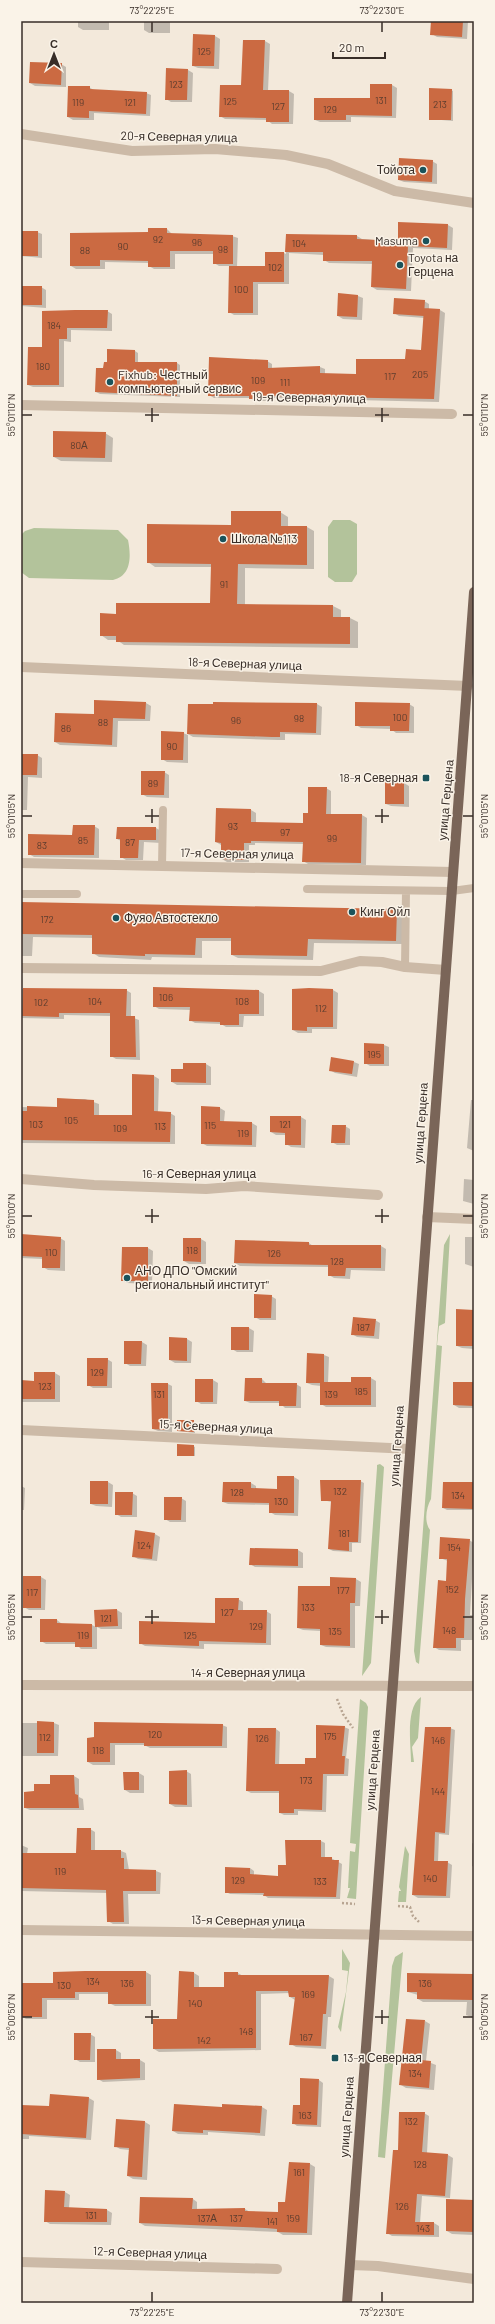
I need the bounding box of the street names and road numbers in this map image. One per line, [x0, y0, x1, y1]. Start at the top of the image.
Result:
street label: 20-я Северная улица [120, 128, 238, 145]
street label: 19-я Северная улица [252, 389, 367, 406]
street label: 18-я Северная улица [188, 654, 303, 673]
street label: улица Герцена [434, 759, 457, 841]
street label: 17-я Северная улица [180, 845, 294, 862]
street label: улица Герцена [410, 1082, 431, 1164]
street label: 16-я Северная улица [142, 1166, 256, 1181]
street label: улица Герцена [386, 1405, 407, 1487]
street label: 15-я Северная улица [159, 1416, 274, 1437]
street label: 14-я Северная улица [191, 1665, 306, 1680]
street label: улица Герцена [362, 1729, 383, 1811]
street label: 13-я Северная улица [191, 1912, 306, 1929]
street label: улица Герцена [336, 2076, 357, 2158]
street label: 12-я Северная улица [93, 2243, 208, 2262]

